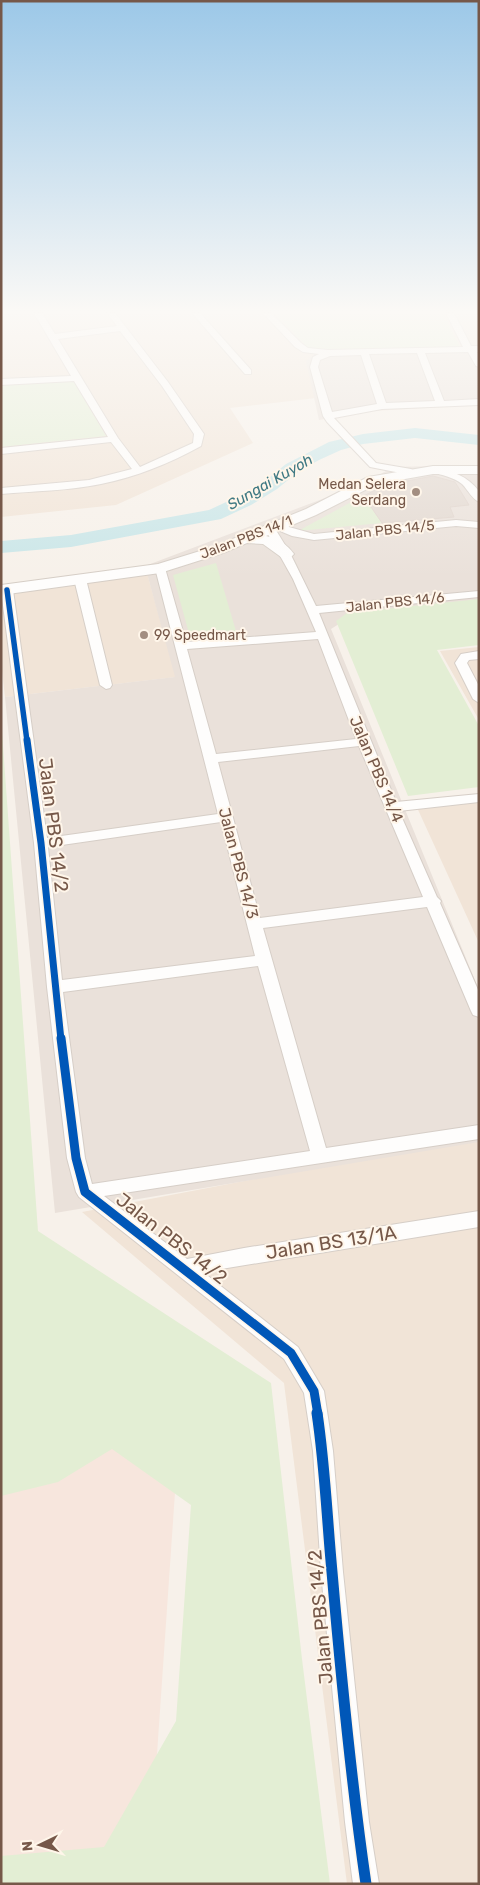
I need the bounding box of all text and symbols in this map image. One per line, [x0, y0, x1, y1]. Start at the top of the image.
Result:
water label: Sungai Kuyoh [224, 450, 316, 514]
place label: Medan Selera Serdang [318, 476, 406, 509]
marker: Medan Selera Serdang [410, 486, 422, 498]
street label: Jalan PBS 14/1 [198, 512, 295, 563]
street label: Jalan PBS 14/5 [335, 517, 436, 544]
street label: Jalan PBS 14/6 [345, 589, 445, 616]
place label: 99 Speedmart [154, 627, 247, 644]
marker: 99 Speedmart [138, 629, 150, 641]
street label: Jalan PBS 14/4 [346, 713, 407, 825]
street label: Jalan PBS 14/2 [34, 757, 73, 893]
street label: Jalan PBS 14/3 [215, 806, 262, 921]
street label: Jalan PBS 14/2 [111, 1188, 232, 1289]
street label: Jalan BS 13/1A [264, 1221, 398, 1264]
street label: Jalan PBS 14/2 [303, 1549, 338, 1685]
north arrow [15, 1820, 65, 1870]
text: N [19, 1840, 36, 1852]

